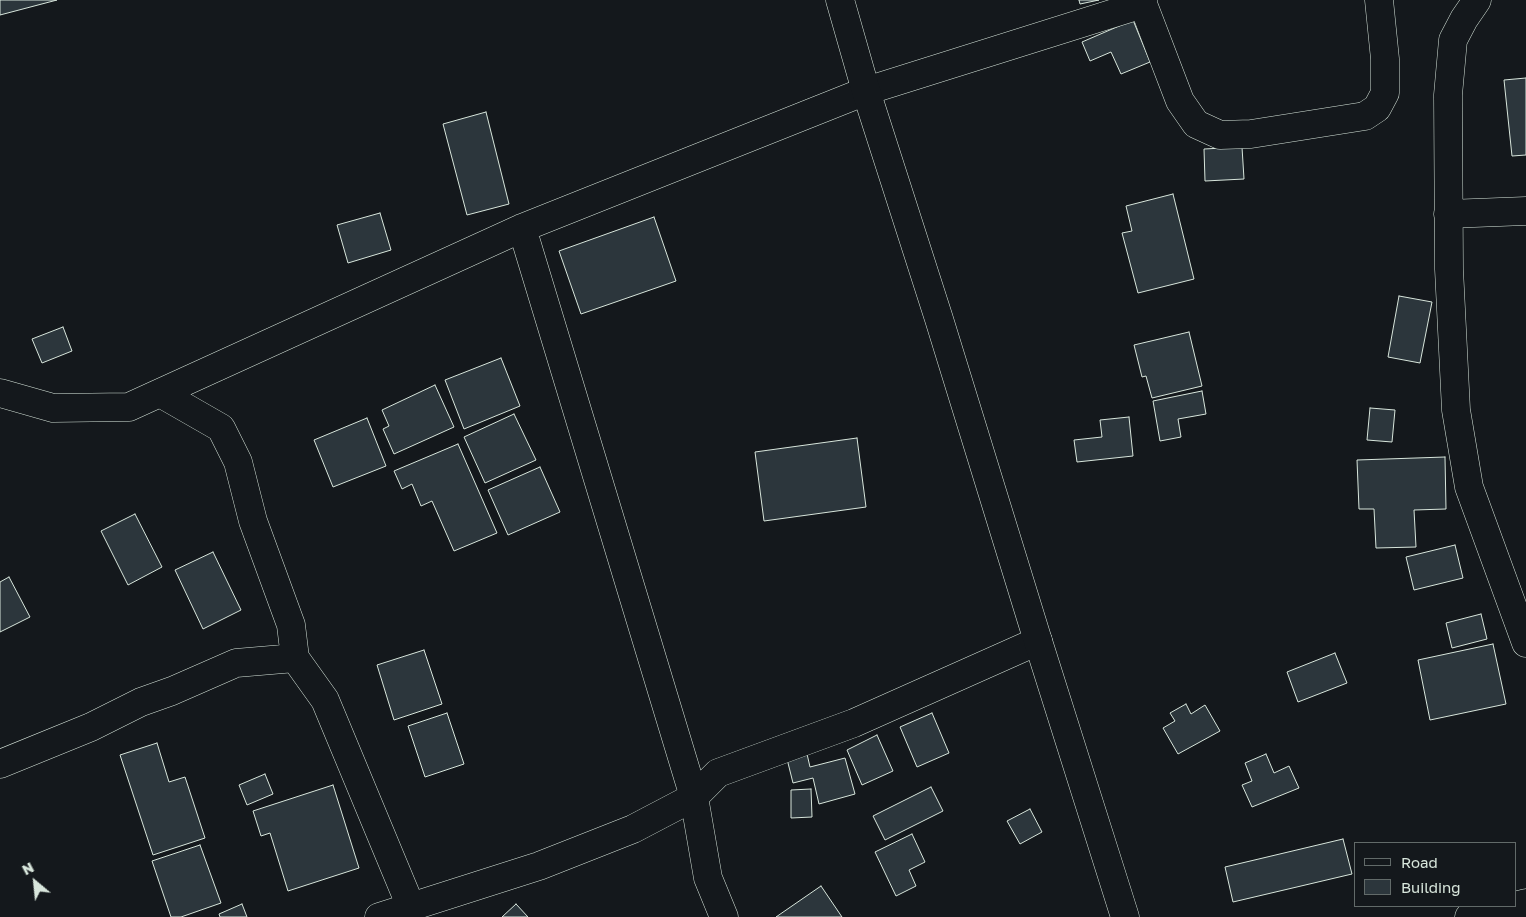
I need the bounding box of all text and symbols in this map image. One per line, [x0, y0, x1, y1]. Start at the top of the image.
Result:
legend [1354, 842, 1516, 907]
text: Road [1401, 853, 1438, 871]
north arrow [10, 857, 60, 907]
text: N [19, 858, 36, 878]
text: Building [1401, 878, 1461, 896]

